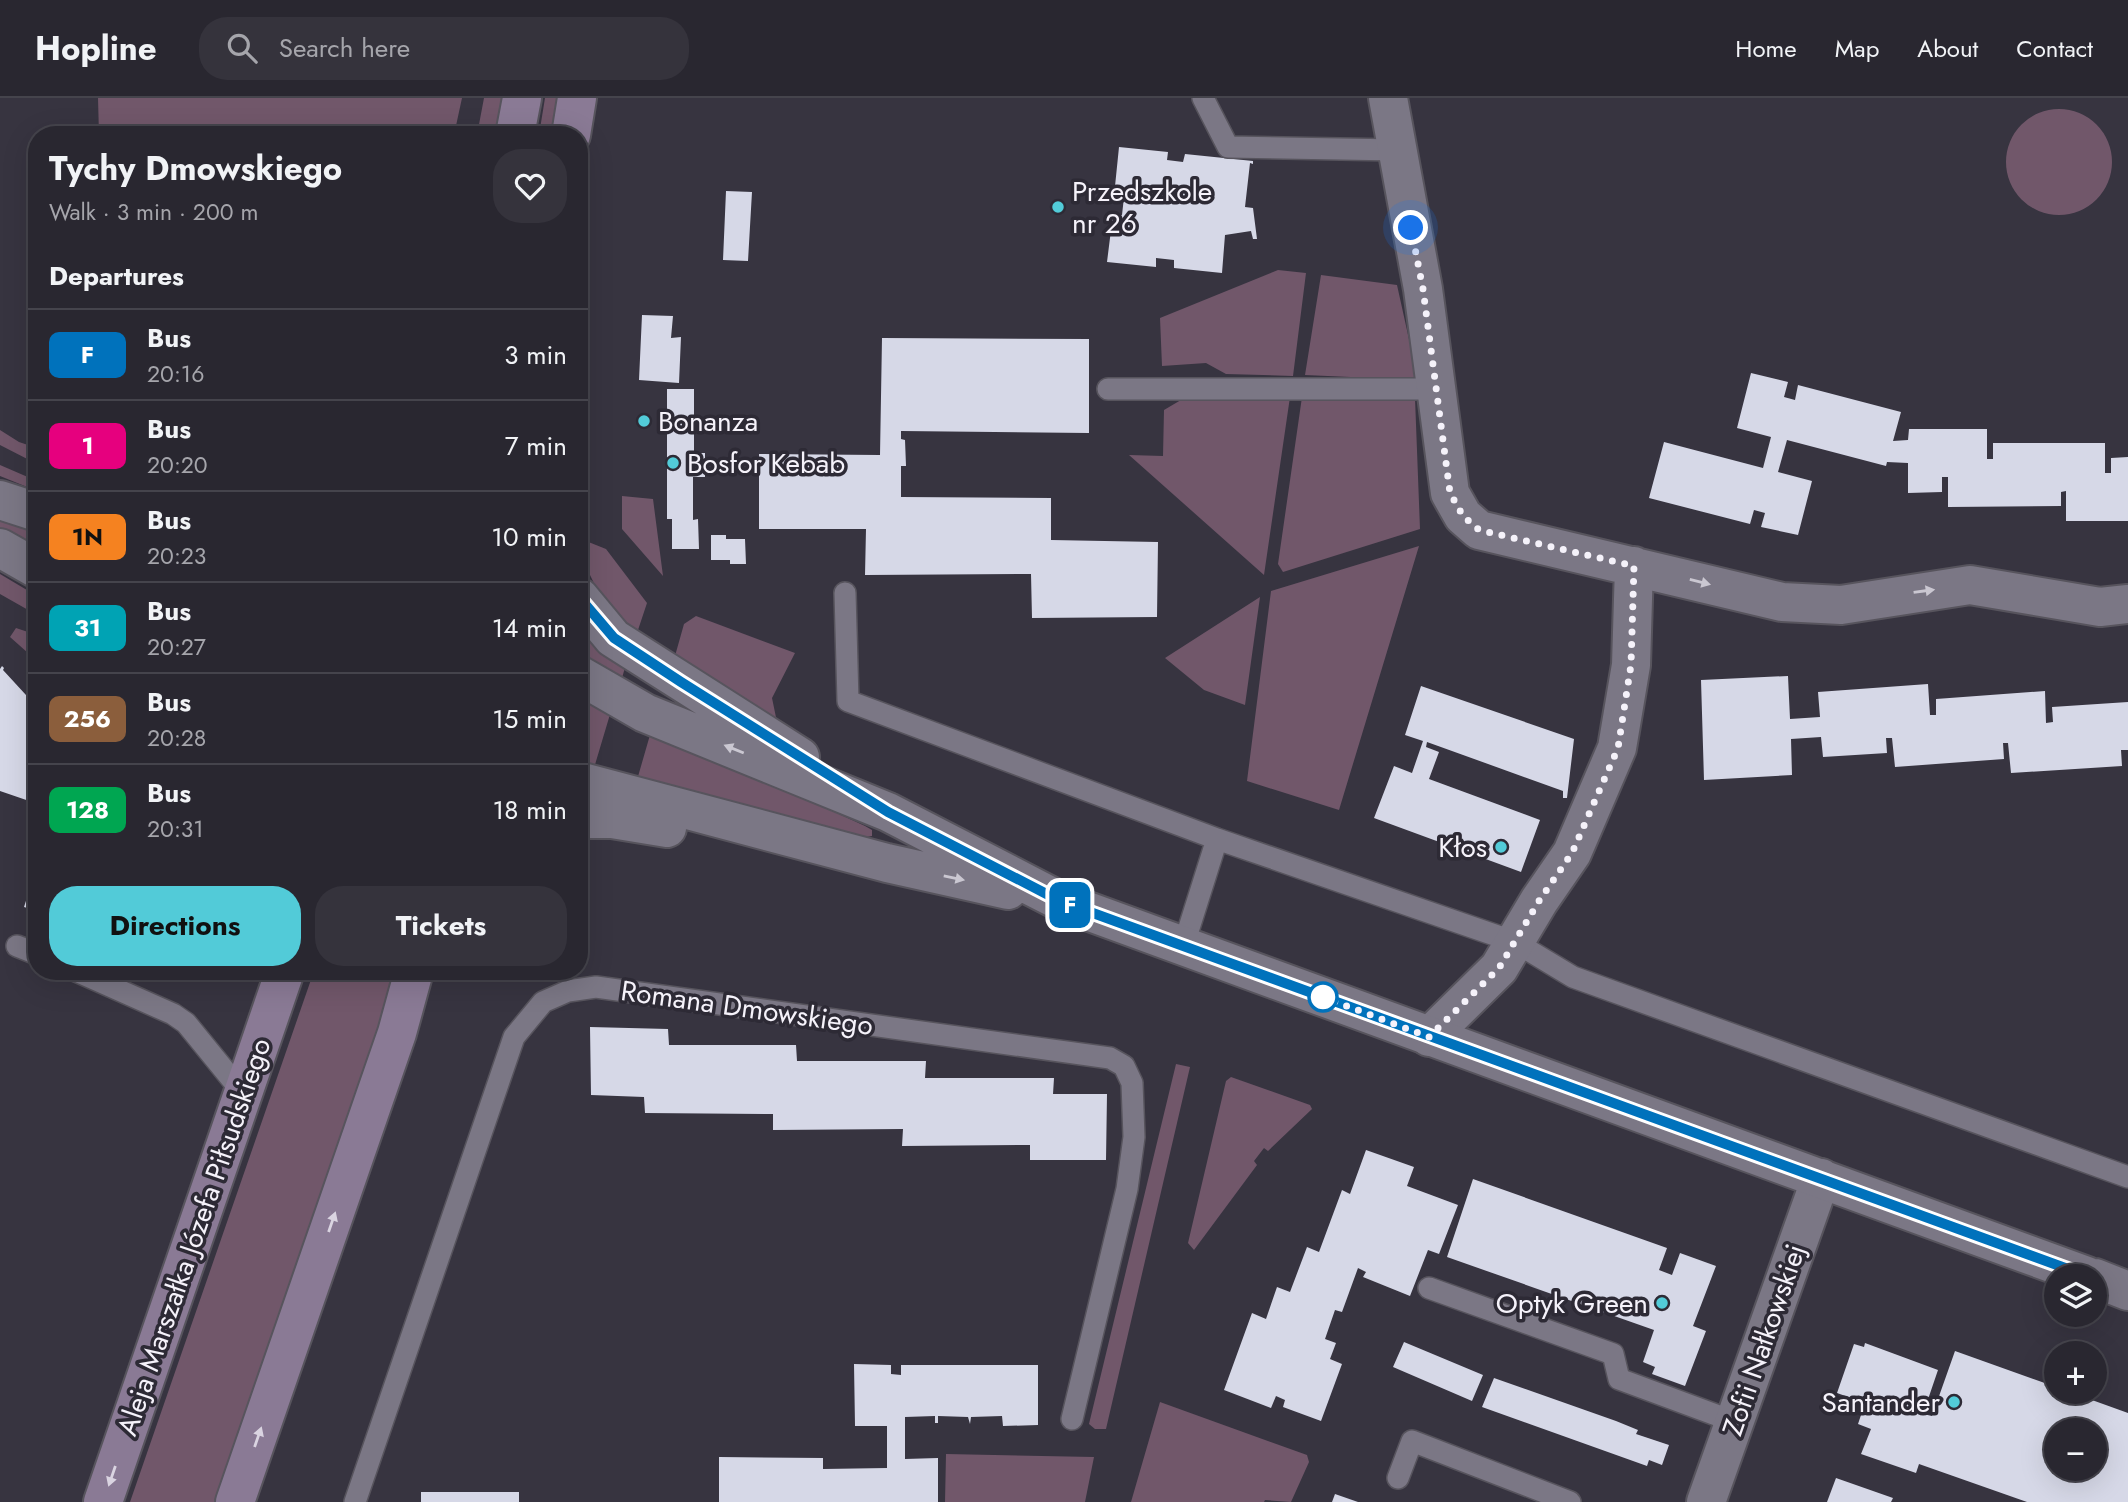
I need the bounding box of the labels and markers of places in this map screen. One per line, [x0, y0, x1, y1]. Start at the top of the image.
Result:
place label: Przedszkole nr 26 [1072, 171, 1212, 244]
marker: Przedszkole nr 26 [1050, 199, 1066, 215]
place label: Bonanza [658, 401, 758, 442]
marker: Bonanza [636, 413, 652, 429]
place label: Bosfor Kebab [687, 443, 845, 484]
marker: Bosfor Kebab [665, 455, 681, 471]
place label: Kłos [1438, 827, 1487, 868]
marker: Kłos [1493, 839, 1509, 855]
unlabelled marker [1308, 982, 1338, 1012]
place label: Optyk Green [1496, 1283, 1648, 1324]
marker: Optyk Green [1654, 1295, 1670, 1311]
place label: Santander [1822, 1382, 1940, 1423]
marker: Santander [1946, 1394, 1962, 1410]

